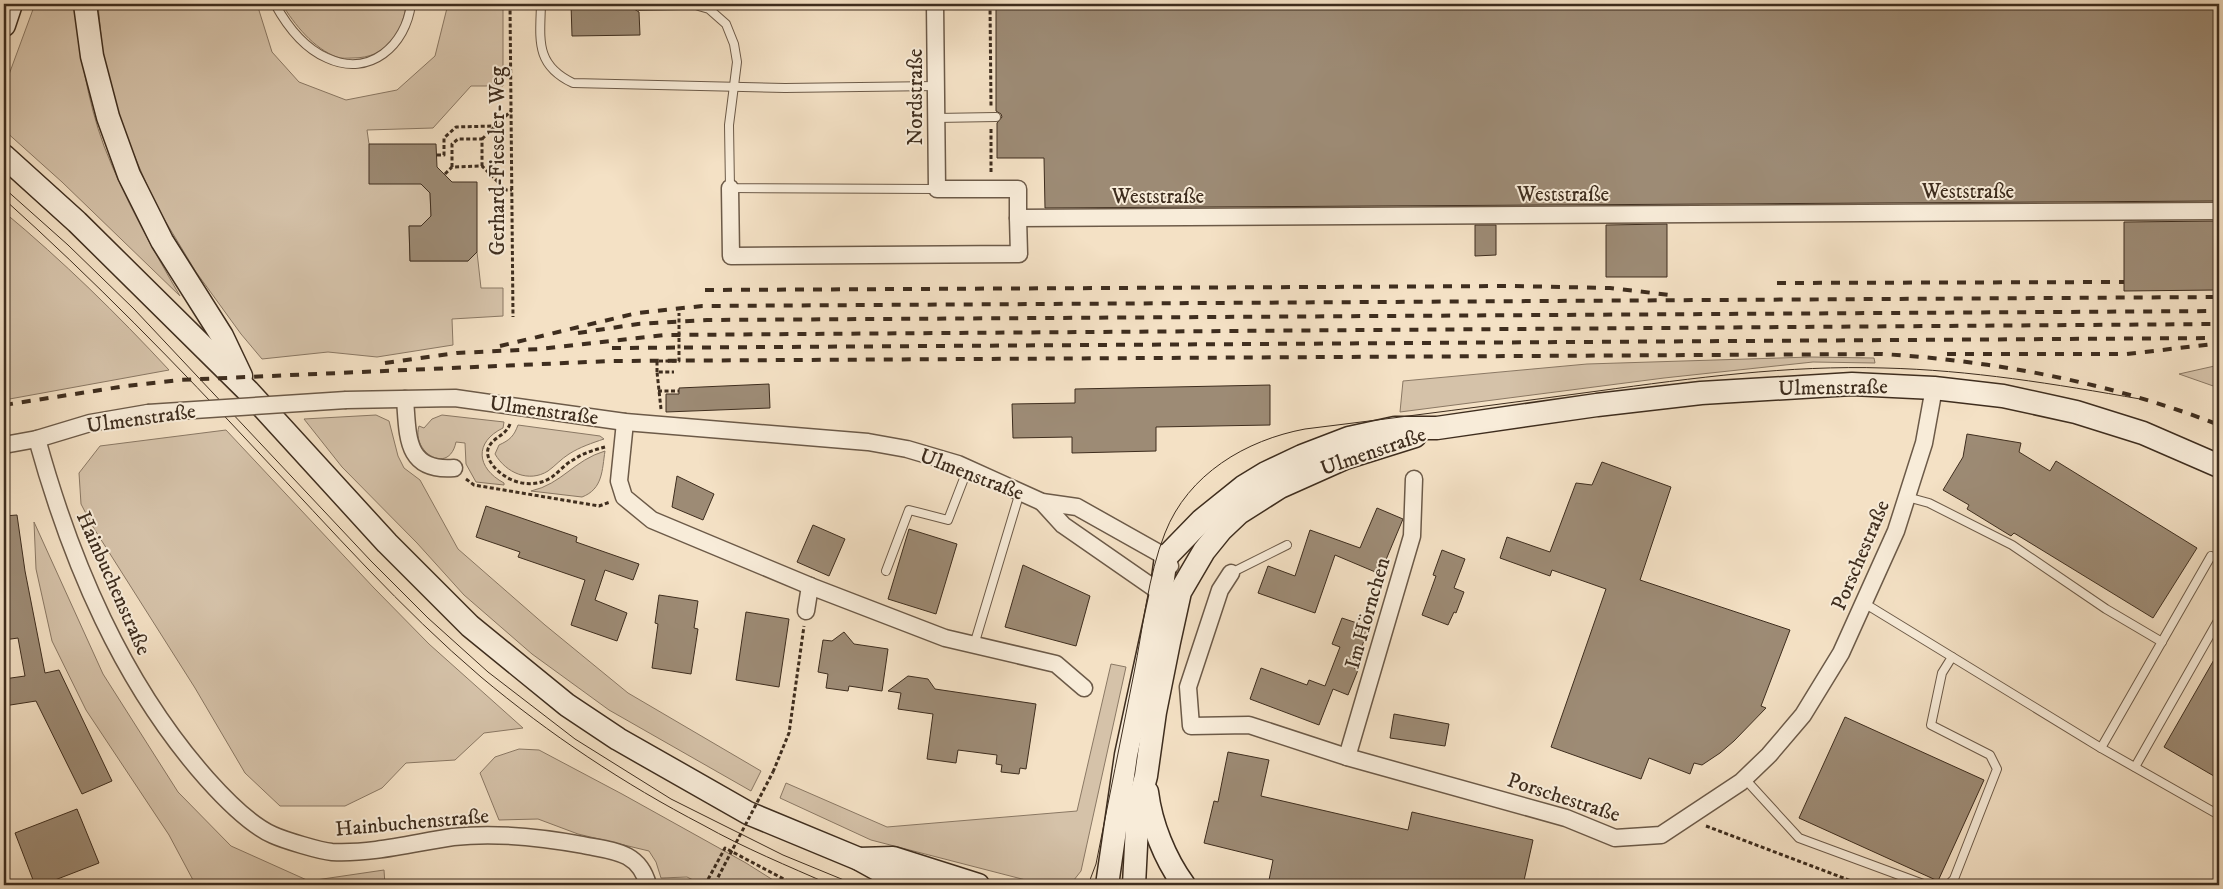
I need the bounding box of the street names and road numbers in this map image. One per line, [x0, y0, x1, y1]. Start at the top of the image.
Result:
street label: Nordstraße [903, 48, 929, 146]
street label: Gerhard-Fieseler-Weg [485, 66, 511, 255]
street label: Weststraße [1921, 179, 2015, 205]
street label: Weststraße [1516, 182, 1610, 208]
street label: Weststraße [1111, 184, 1205, 210]
street label: Ulmenstraße [1778, 374, 1888, 402]
street label: Ulmenstraße [488, 390, 600, 432]
street label: Ulmenstraße [85, 398, 198, 440]
street label: Ulmenstraße [1317, 422, 1430, 482]
street label: Ulmenstraße [916, 443, 1028, 507]
street label: Porschestraße [1826, 496, 1896, 614]
street label: Hainbuchenstraße [70, 508, 156, 660]
street label: Im Hörnchen [1340, 555, 1396, 672]
street label: Porschestraße [1504, 767, 1624, 829]
street label: Hainbuchenstraße [334, 803, 490, 843]

